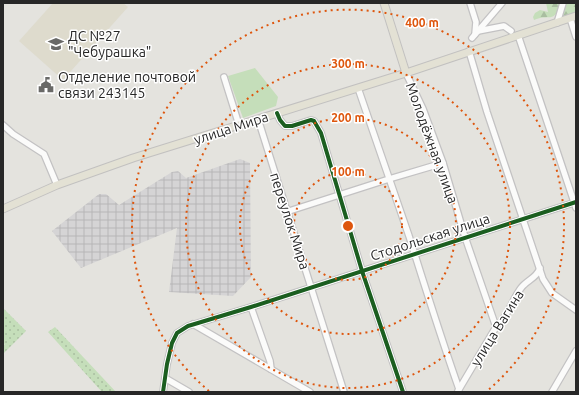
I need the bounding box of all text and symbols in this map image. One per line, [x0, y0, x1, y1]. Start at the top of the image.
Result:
text: 400 m [405, 16, 439, 29]
place label: ДС №27 "Чебурашка" [68, 28, 151, 60]
school or university icon: ДС №27 "Чебурашка" [47, 35, 65, 53]
text: 300 m [331, 57, 365, 70]
place label: Отделение почтовой связи 243145 [58, 69, 196, 101]
public building icon: Отделение почтовой связи 243145 [37, 76, 55, 94]
street label: Молодёжная улица [403, 80, 461, 206]
street label: улица Мира [192, 108, 270, 148]
text: 200 m [331, 111, 365, 124]
text: 100 m [331, 165, 365, 178]
street label: переулок Мира [267, 171, 313, 271]
street label: Стодольская улица [368, 210, 492, 264]
centre of rings [341, 219, 355, 233]
street label: улица Вагина [467, 287, 527, 369]

